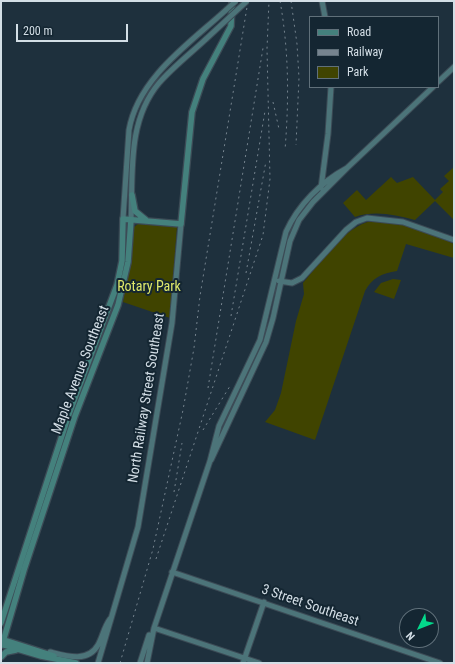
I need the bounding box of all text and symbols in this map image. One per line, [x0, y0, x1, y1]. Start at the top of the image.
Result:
scale bar [18, 16, 130, 42]
legend [309, 16, 439, 88]
text: 200 m [23, 24, 53, 38]
text: Road [347, 25, 371, 39]
text: Railway [347, 45, 383, 59]
text: Park [347, 65, 368, 79]
park label: Rotary Park [117, 279, 181, 295]
street label: Maple Avenue Southeast [49, 303, 113, 437]
street label: North Railway Street Southeast [125, 312, 169, 484]
street label: 3 Street Southeast [259, 581, 361, 631]
north arrow [399, 608, 439, 648]
text: N [404, 629, 418, 643]

